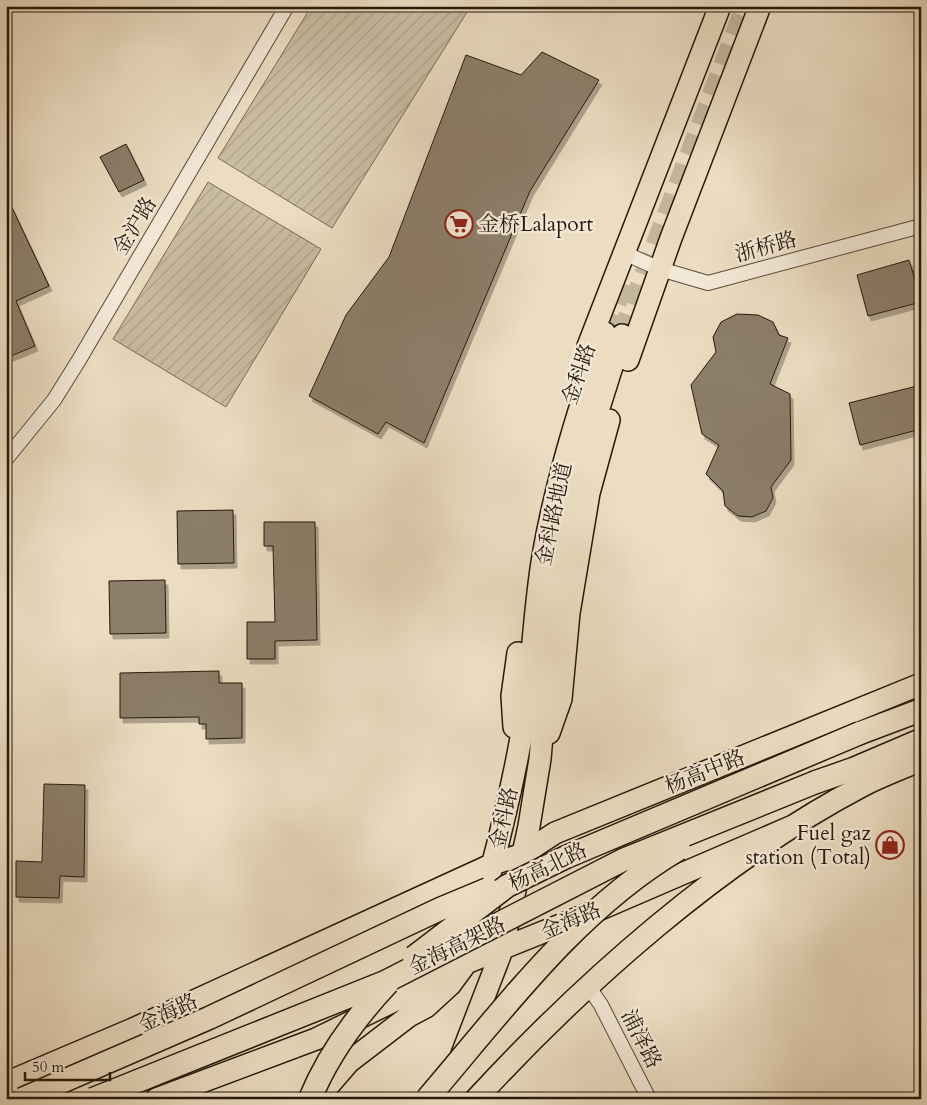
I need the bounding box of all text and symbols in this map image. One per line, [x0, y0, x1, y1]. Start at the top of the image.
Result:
street label: 金沪路 [106, 192, 164, 260]
supermarket icon: 金桥Lalaport [444, 209, 474, 239]
place label: 金桥Lalaport [478, 210, 593, 239]
street label: 浙桥路 [732, 225, 800, 269]
street label: 金科路 [555, 339, 603, 409]
street label: 金科路地道 [529, 460, 579, 568]
street label: 杨高中路 [661, 743, 749, 801]
street label: 金科路 [483, 784, 525, 852]
place label: Fuel gaz station (Total) [746, 819, 872, 872]
shop icon: Fuel gaz station (Total) [875, 830, 905, 860]
street label: 杨高北路 [504, 836, 592, 898]
street label: 金海路 [536, 895, 606, 947]
street label: 金海高架路 [403, 910, 511, 982]
street label: 金海路 [133, 987, 203, 1039]
street label: 浦泽路 [614, 1004, 668, 1074]
scale bar [25, 1050, 110, 1082]
text: 50 m [32, 1057, 64, 1077]

